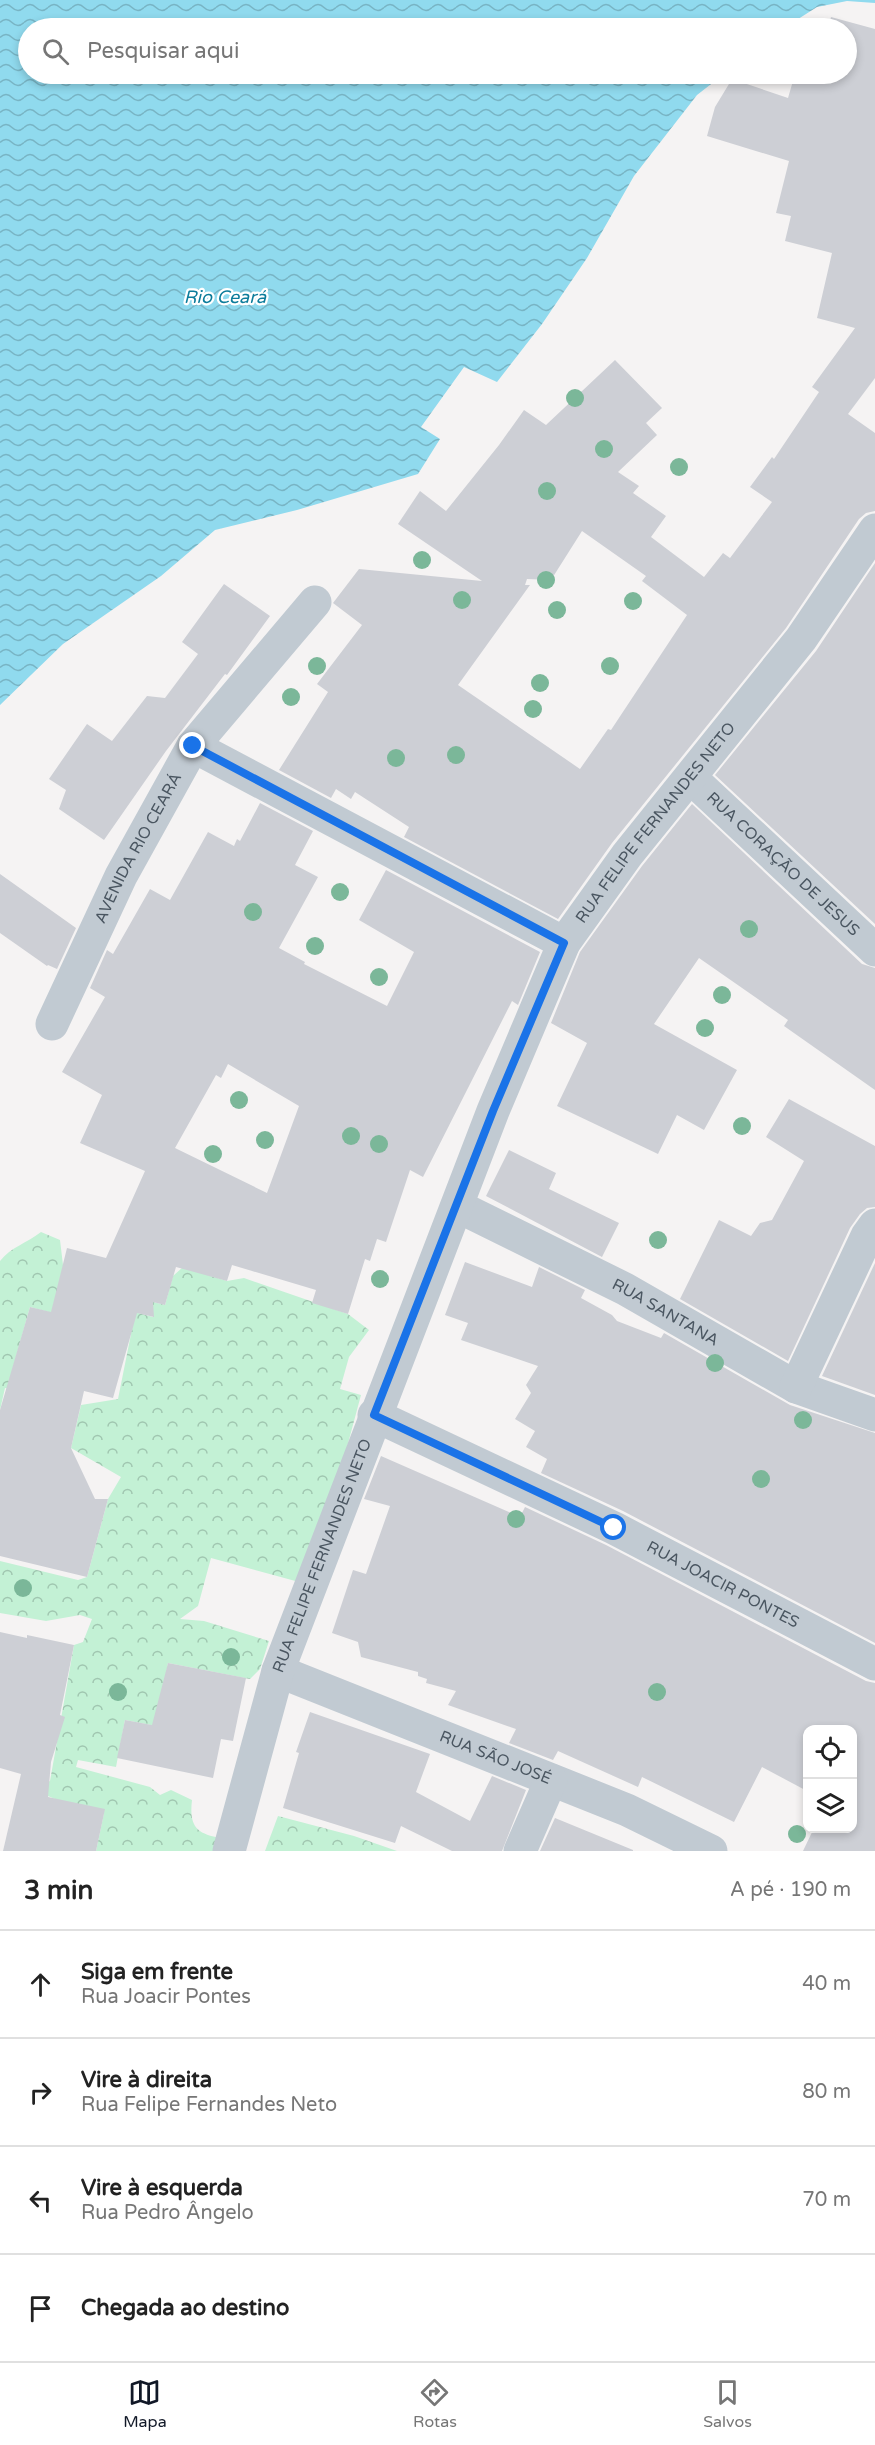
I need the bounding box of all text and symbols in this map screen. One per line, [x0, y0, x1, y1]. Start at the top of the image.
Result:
search box [18, 18, 857, 84]
icon: search [39, 35, 72, 68]
text: Pesquisar aqui [87, 38, 239, 64]
water label: Rio Ceará [184, 286, 267, 308]
street label: RUA FELIPE FERNANDES NETO [571, 718, 740, 927]
route end [179, 732, 205, 758]
street label: AVENIDA RIO CEARÁ [90, 769, 186, 927]
street label: RUA CORAÇÃO DE JESUS [702, 788, 864, 941]
street label: RUA SANTANA [609, 1274, 722, 1351]
street label: RUA FELIPE FERNANDES NETO [268, 1436, 376, 1676]
route start [600, 1514, 626, 1540]
street label: RUA JOACIR PONTES [643, 1537, 803, 1633]
map controls [803, 1725, 857, 1833]
button: locate [803, 1725, 857, 1779]
street label: RUA SÃO JOSÉ [437, 1726, 554, 1789]
button: layers [803, 1779, 857, 1833]
text: 3 min [24, 1875, 93, 1906]
text: A pé · 190 m [730, 1878, 851, 1902]
text: Siga em frente [81, 1959, 233, 1985]
icon: ahead [24, 1968, 57, 2001]
text: 40 m [802, 1972, 851, 1996]
text: Rua Joacir Pontes [81, 1985, 251, 2009]
text: Vire à direita [81, 2067, 212, 2093]
icon: right [24, 2076, 57, 2109]
text: 80 m [802, 2080, 851, 2104]
text: Rua Felipe Fernandes Neto [81, 2093, 337, 2117]
text: Vire à esquerda [81, 2175, 243, 2201]
icon: left [24, 2184, 57, 2217]
text: 70 m [802, 2188, 851, 2212]
text: Rua Pedro Ângelo [81, 2201, 254, 2225]
icon: arrive [24, 2292, 57, 2325]
text: Chegada ao destino [81, 2295, 289, 2321]
tab: Mapa [123, 2376, 167, 2432]
tab: Rotas [413, 2376, 457, 2432]
tab: Salvos [703, 2376, 752, 2432]

